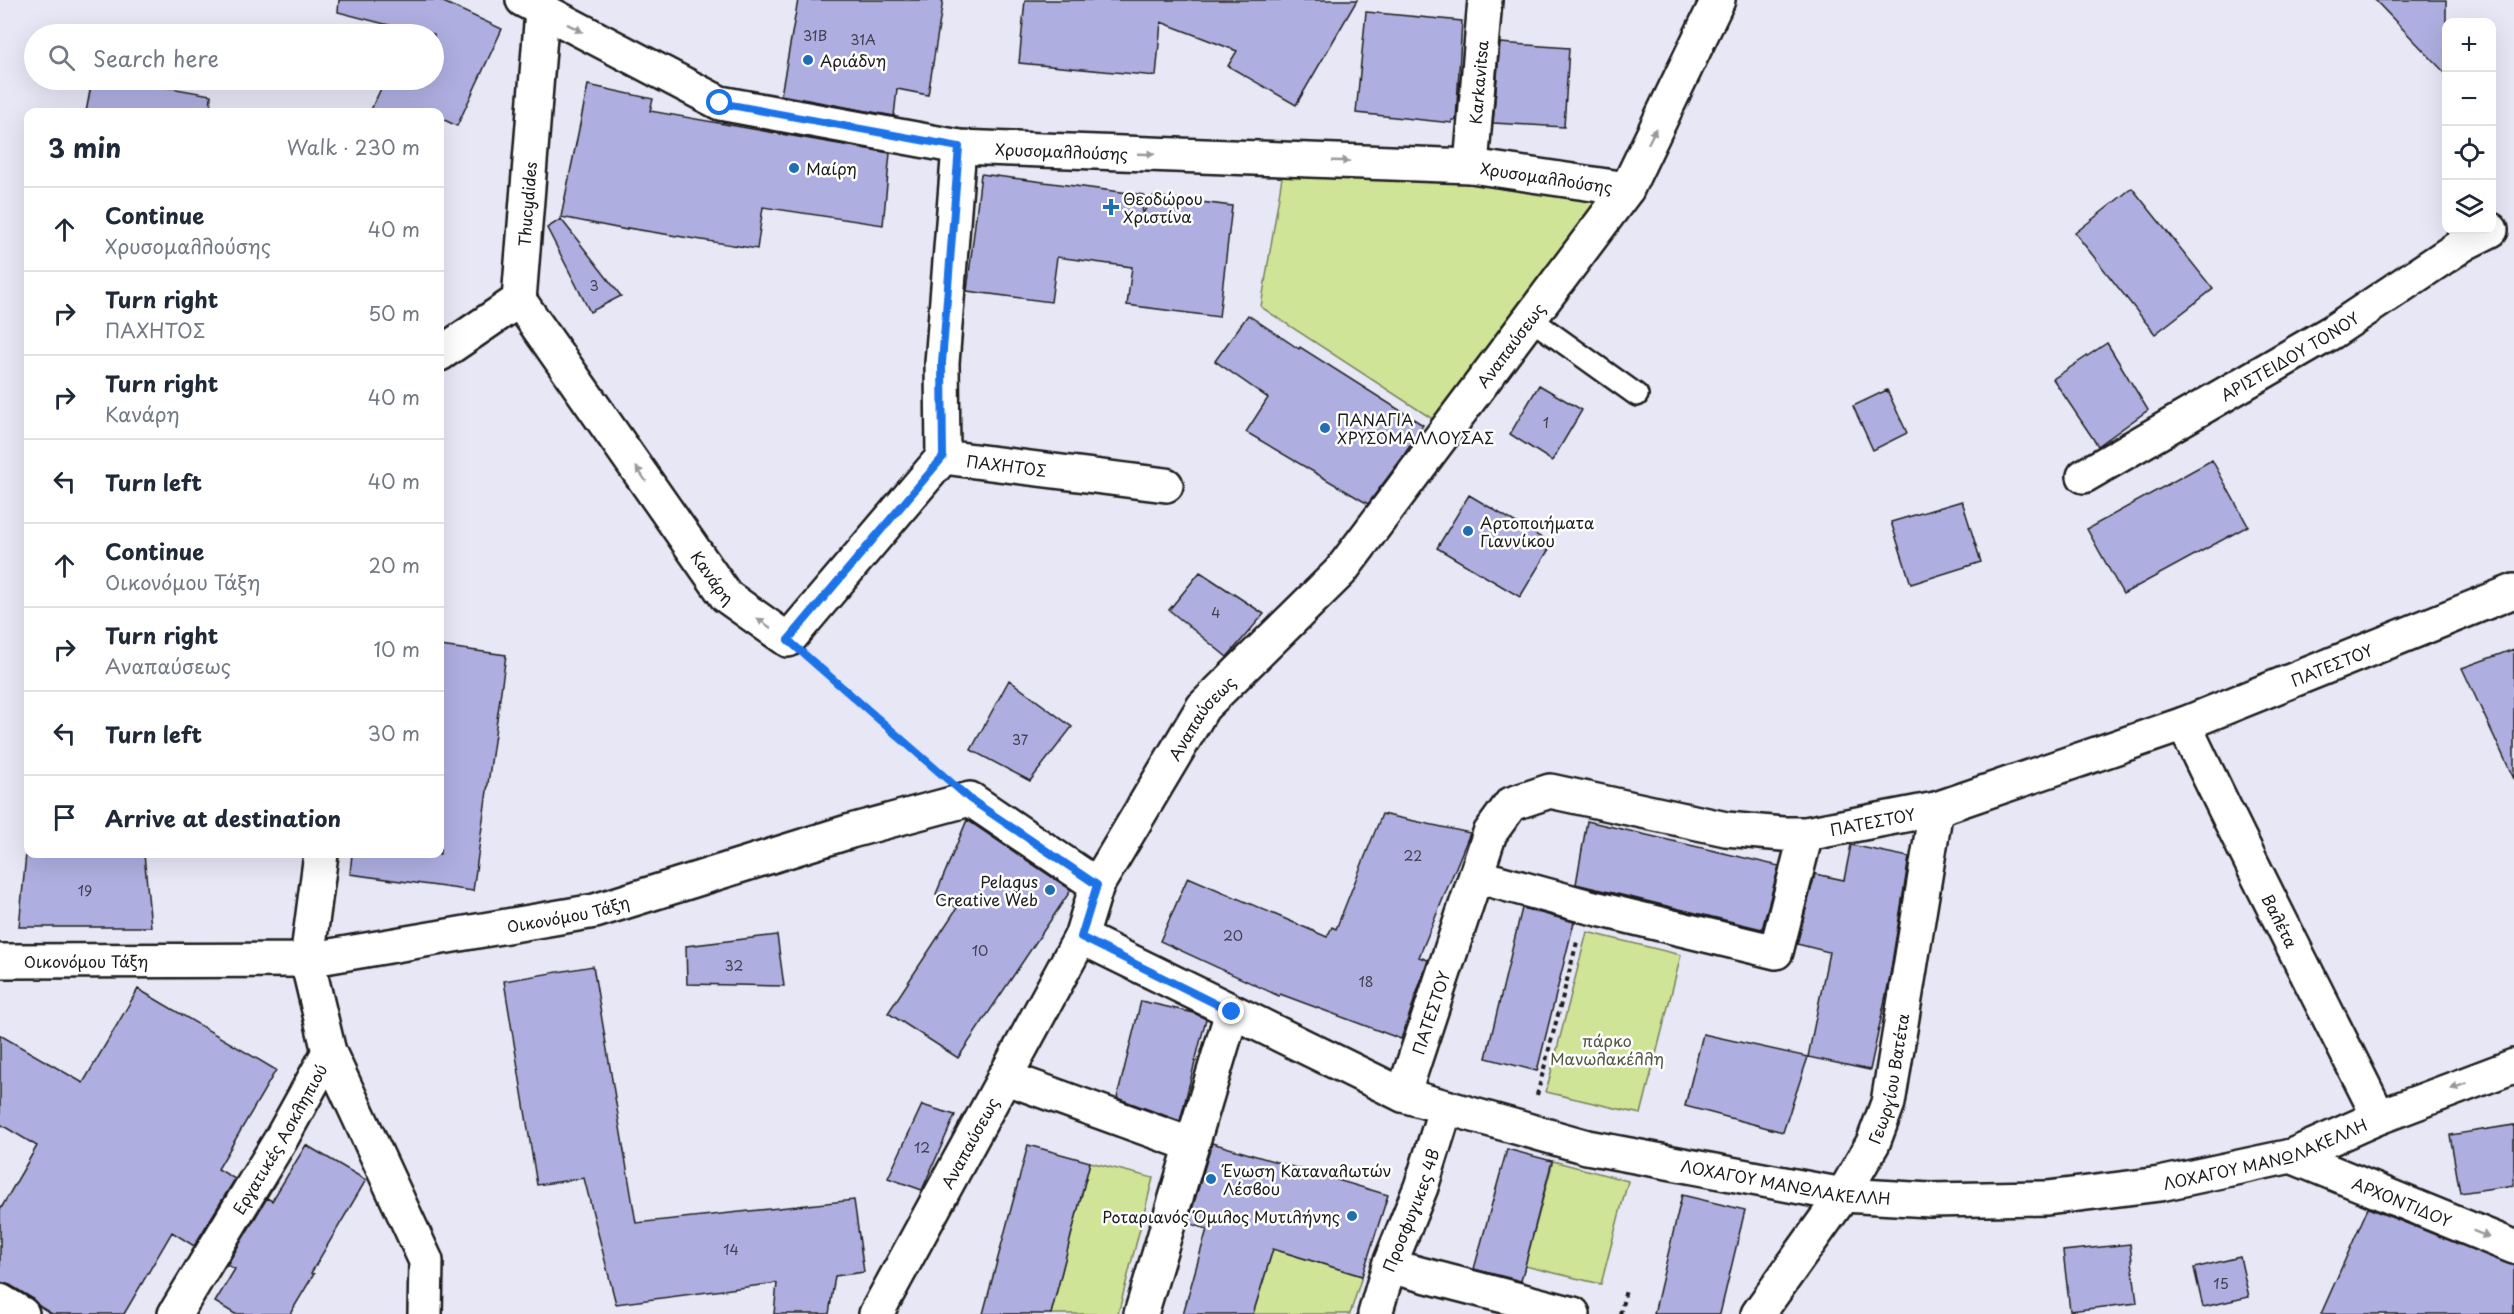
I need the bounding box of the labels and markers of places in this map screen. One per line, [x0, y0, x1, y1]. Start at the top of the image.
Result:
place label: Αριάδνη [820, 48, 886, 72]
marker: Αριάδνη [801, 53, 815, 67]
place label: Μαίρη [806, 156, 857, 180]
marker: Μαίρη [787, 161, 801, 175]
place label: Θεοδώρου Χριστίνα [1123, 186, 1203, 228]
marker: Θεοδώρου Χριστίνα [1104, 200, 1118, 214]
place label: ΠΑΝΑΓΙΑ ΧΡΥΣΟΜΑΛΛΟΥΣΑΣ [1337, 407, 1494, 449]
marker: ΠΑΝΑΓΙΑ ΧΡΥΣΟΜΑΛΛΟΥΣΑΣ [1318, 421, 1332, 435]
place label: Αρτοποιήματα Γιαννίκου [1480, 510, 1594, 552]
marker: Αρτοποιήματα Γιαννίκου [1461, 524, 1475, 538]
place label: Pelagus Creative Web [935, 869, 1038, 911]
marker: Pelagus Creative Web [1043, 883, 1057, 897]
place label: Ένωση Καταναλωτών Λέσβου [1221, 1158, 1392, 1200]
marker: Ένωση Καταναλωτών Λέσβου [1204, 1172, 1218, 1186]
place label: Ροταριανός Όμιλος Μυτιλήνης [1102, 1204, 1340, 1228]
marker: Ροταριανός Όμιλος Μυτιλήνης [1345, 1209, 1359, 1223]

